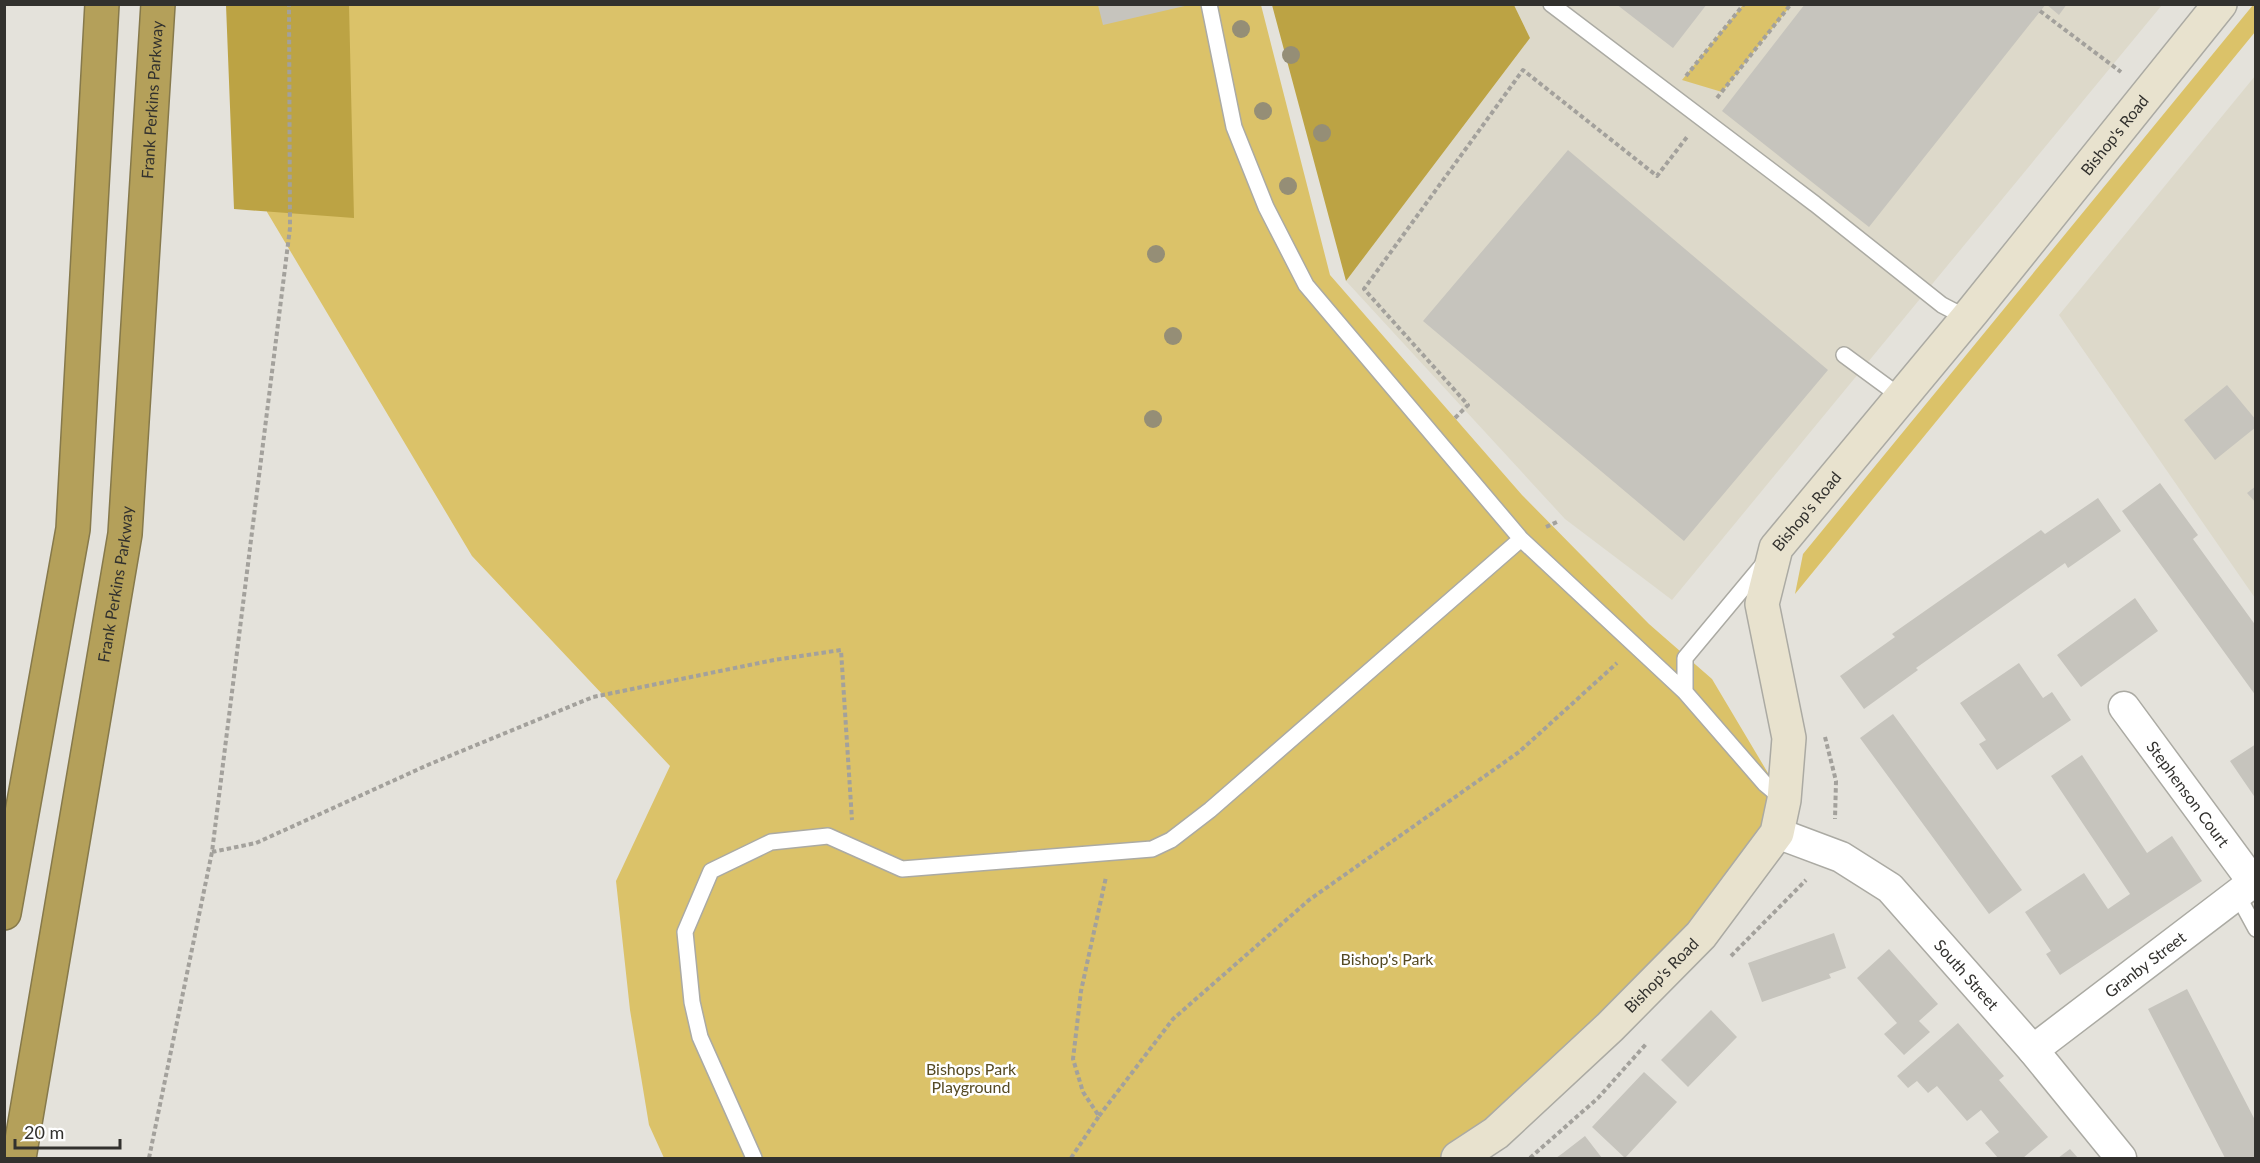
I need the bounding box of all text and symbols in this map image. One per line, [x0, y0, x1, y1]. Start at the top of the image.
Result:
street label: Frank Perkins Parkway [137, 19, 166, 179]
street label: Bishop's Road [2076, 91, 2152, 179]
street label: Bishop's Road [1768, 467, 1845, 554]
street label: Frank Perkins Parkway [93, 504, 136, 664]
street label: Stephenson Court [2143, 737, 2234, 851]
street label: Granby Street [2100, 927, 2189, 1001]
street label: Bishop's Road [1620, 934, 1702, 1016]
street label: South Street [1931, 935, 2003, 1014]
park label: Bishop's Park [1341, 949, 1434, 968]
park label: Bishops Park Playground [926, 1059, 1017, 1096]
scale bar [15, 1112, 120, 1150]
text: 20 m [24, 1121, 64, 1143]

